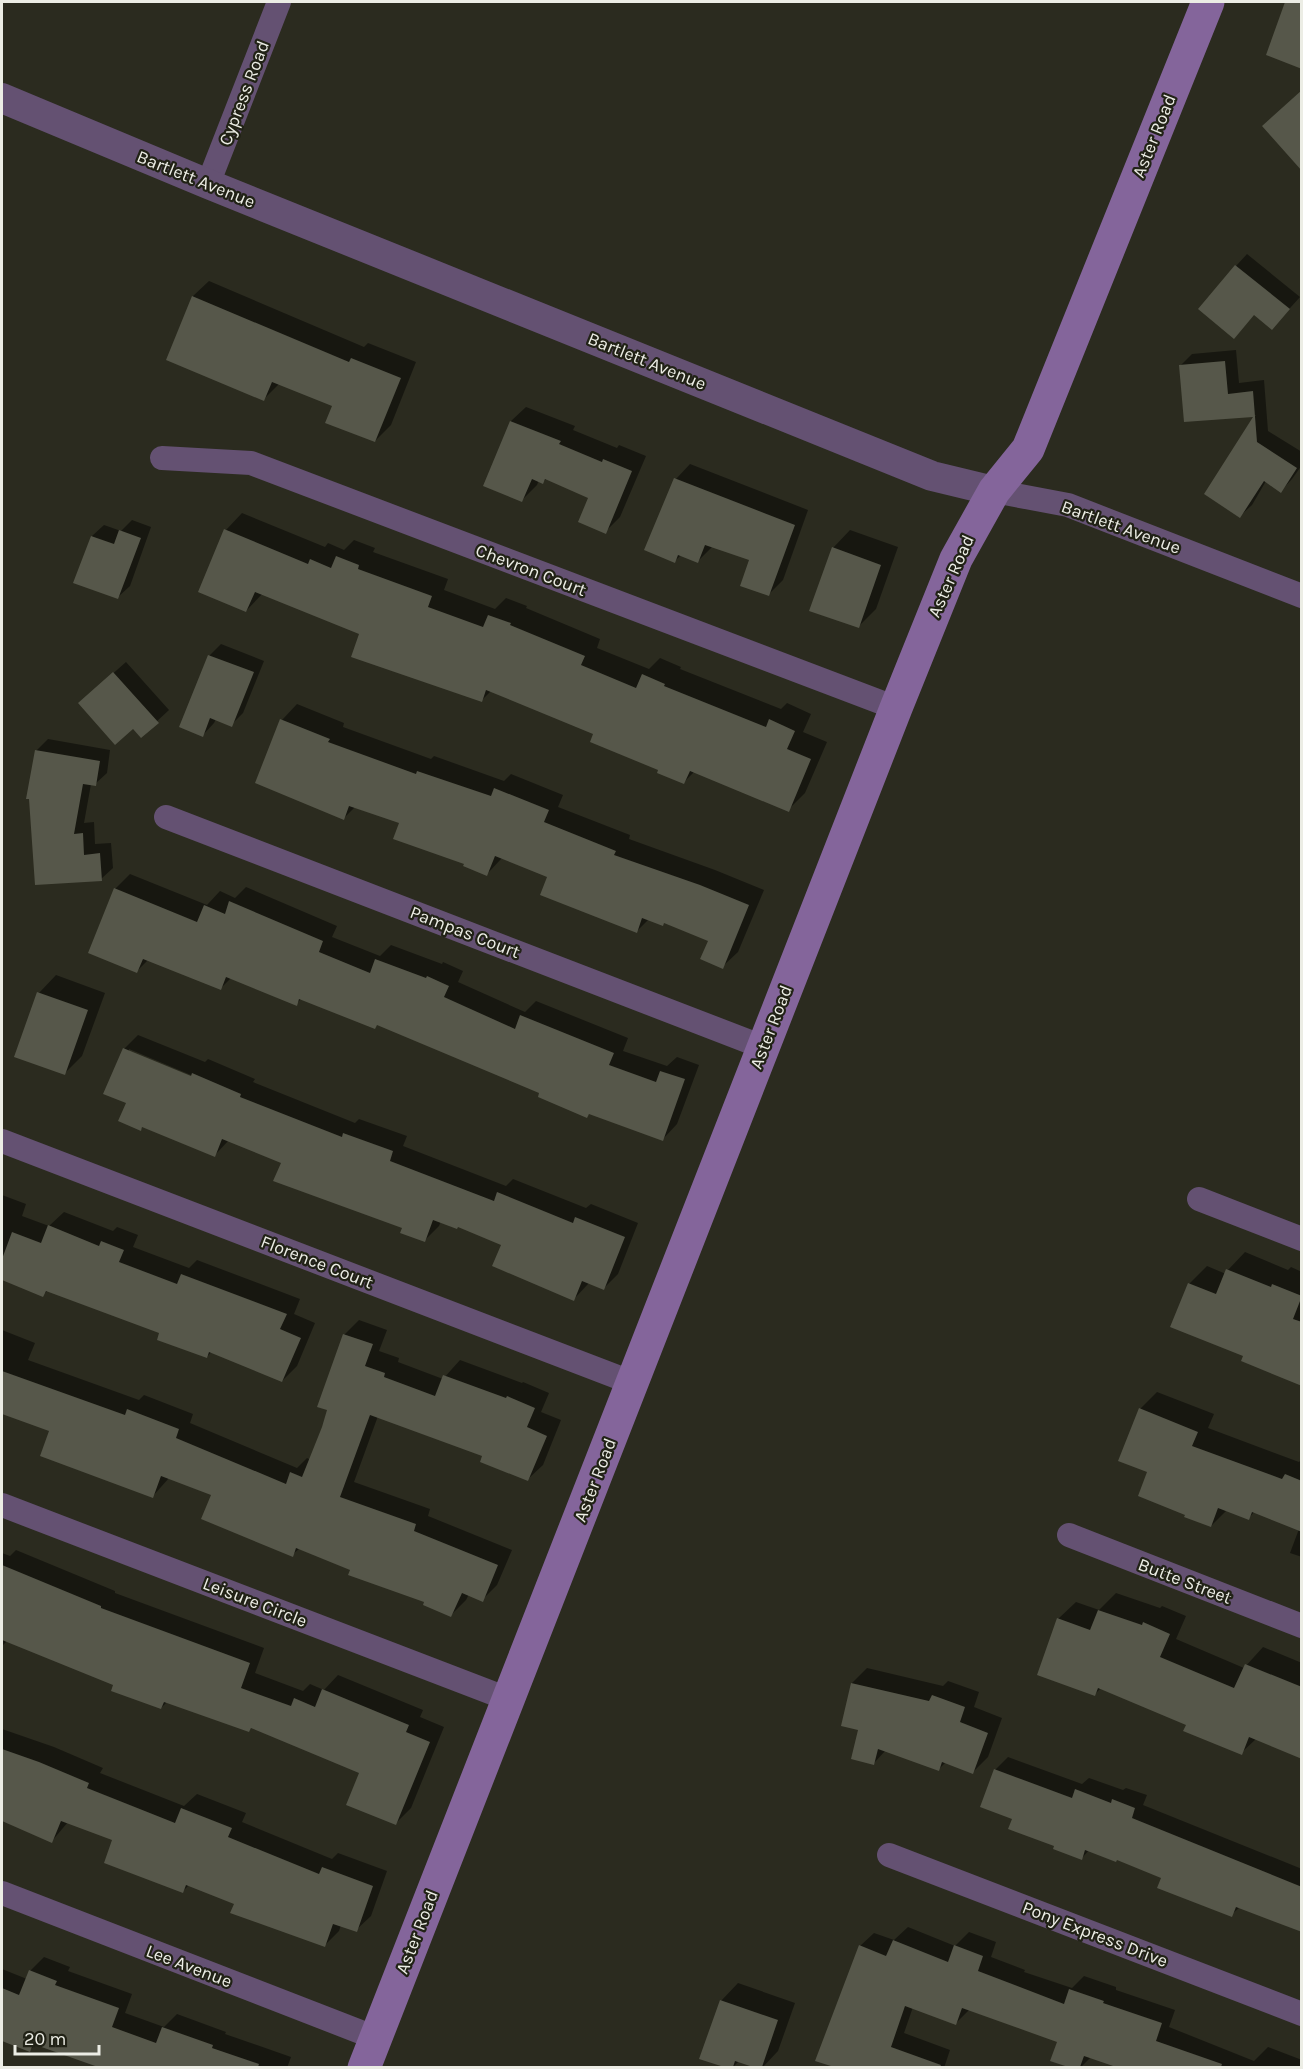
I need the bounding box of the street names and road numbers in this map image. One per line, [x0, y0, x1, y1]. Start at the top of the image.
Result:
street label: Cypress Road [214, 38, 274, 148]
street label: Aster Road [1127, 91, 1181, 181]
street label: Bartlett Avenue [134, 145, 258, 213]
street label: Bartlett Avenue [585, 327, 709, 395]
street label: Bartlett Avenue [1058, 495, 1184, 559]
street label: Aster Road [923, 531, 979, 621]
street label: Chevron Court [473, 539, 590, 601]
street label: Pampas Court [407, 901, 523, 963]
street label: Aster Road [745, 982, 797, 1072]
street label: Florence Court [258, 1230, 377, 1294]
street label: Aster Road [569, 1435, 621, 1525]
street label: Butte Street [1135, 1553, 1235, 1609]
street label: Leisure Circle [200, 1572, 310, 1632]
street label: Aster Road [391, 1887, 443, 1977]
street label: Pony Express Drive [1019, 1896, 1171, 1972]
street label: Lee Avenue [143, 1940, 235, 1992]

